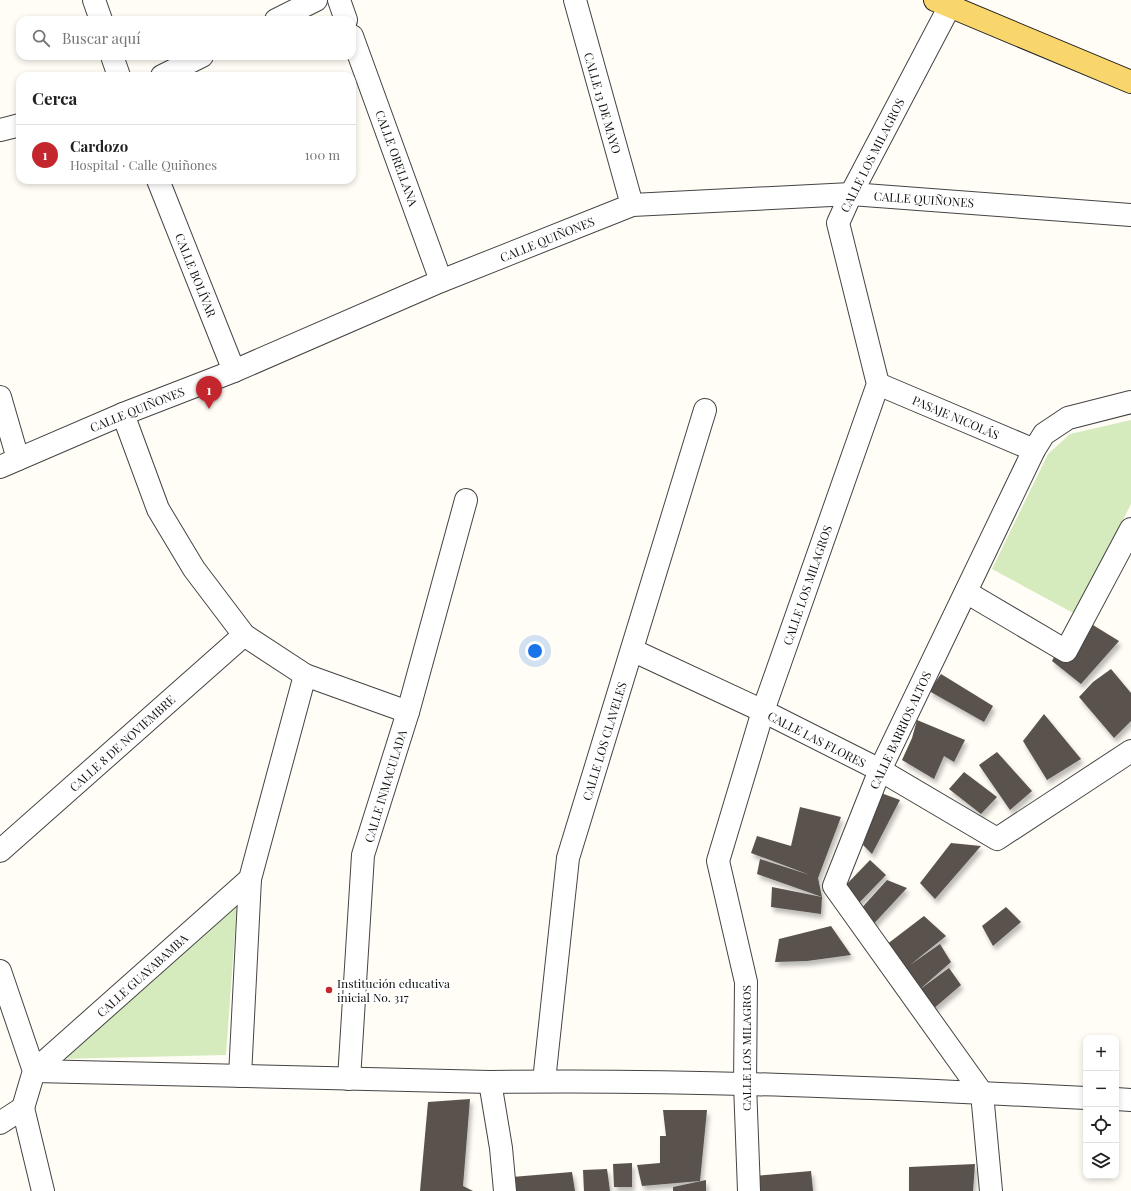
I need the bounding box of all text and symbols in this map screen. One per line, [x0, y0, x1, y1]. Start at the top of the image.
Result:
search box [16, 16, 356, 60]
icon: search [30, 27, 52, 49]
text: Buscar aquí [62, 28, 141, 48]
street label: CALLE 13 DE MAYO [581, 51, 625, 156]
text: Cerca [32, 87, 77, 109]
street label: CALLE LOS MILAGROS [836, 95, 908, 215]
street label: CALLE ORELLANA [372, 108, 422, 209]
text: Cardozo [70, 136, 128, 156]
text: 1 [43, 146, 47, 163]
text: 100 m [305, 146, 340, 163]
text: Hospital · Calle Quiñones [70, 156, 217, 173]
street label: CALLE QUIÑONES [873, 188, 975, 210]
street label: CALLE QUIÑONES [497, 213, 597, 265]
street label: CALLE BOLÍVAR [172, 231, 220, 320]
pin: 1 [196, 376, 222, 409]
street label: CALLE QUIÑONES [87, 383, 187, 435]
street label: PASAJE NICOLÁS [910, 391, 1002, 443]
street label: CALLE LOS MILAGROS [779, 523, 835, 647]
your location [525, 641, 545, 661]
street label: CALLE BARRIOS ALTOS [866, 668, 934, 792]
street label: CALLE LOS CLAVELES [578, 680, 630, 802]
street label: CALLE 8 DE NOVIEMBRE [66, 691, 178, 795]
street label: CALLE LAS FLORES [765, 707, 869, 771]
street label: CALLE INMACULADA [360, 727, 410, 844]
street label: CALLE GUAYABAMBA [93, 930, 191, 1020]
place label: Institución educativa inicial No. 317 [337, 975, 450, 1005]
marker: Institución educativa inicial No. 317 [324, 985, 334, 995]
street label: CALLE LOS MILAGROS [738, 985, 754, 1111]
map controls [1083, 1035, 1119, 1179]
button: + [1083, 1035, 1119, 1071]
button: − [1083, 1071, 1119, 1107]
button: locate [1083, 1107, 1119, 1143]
button: layers [1083, 1143, 1119, 1179]

